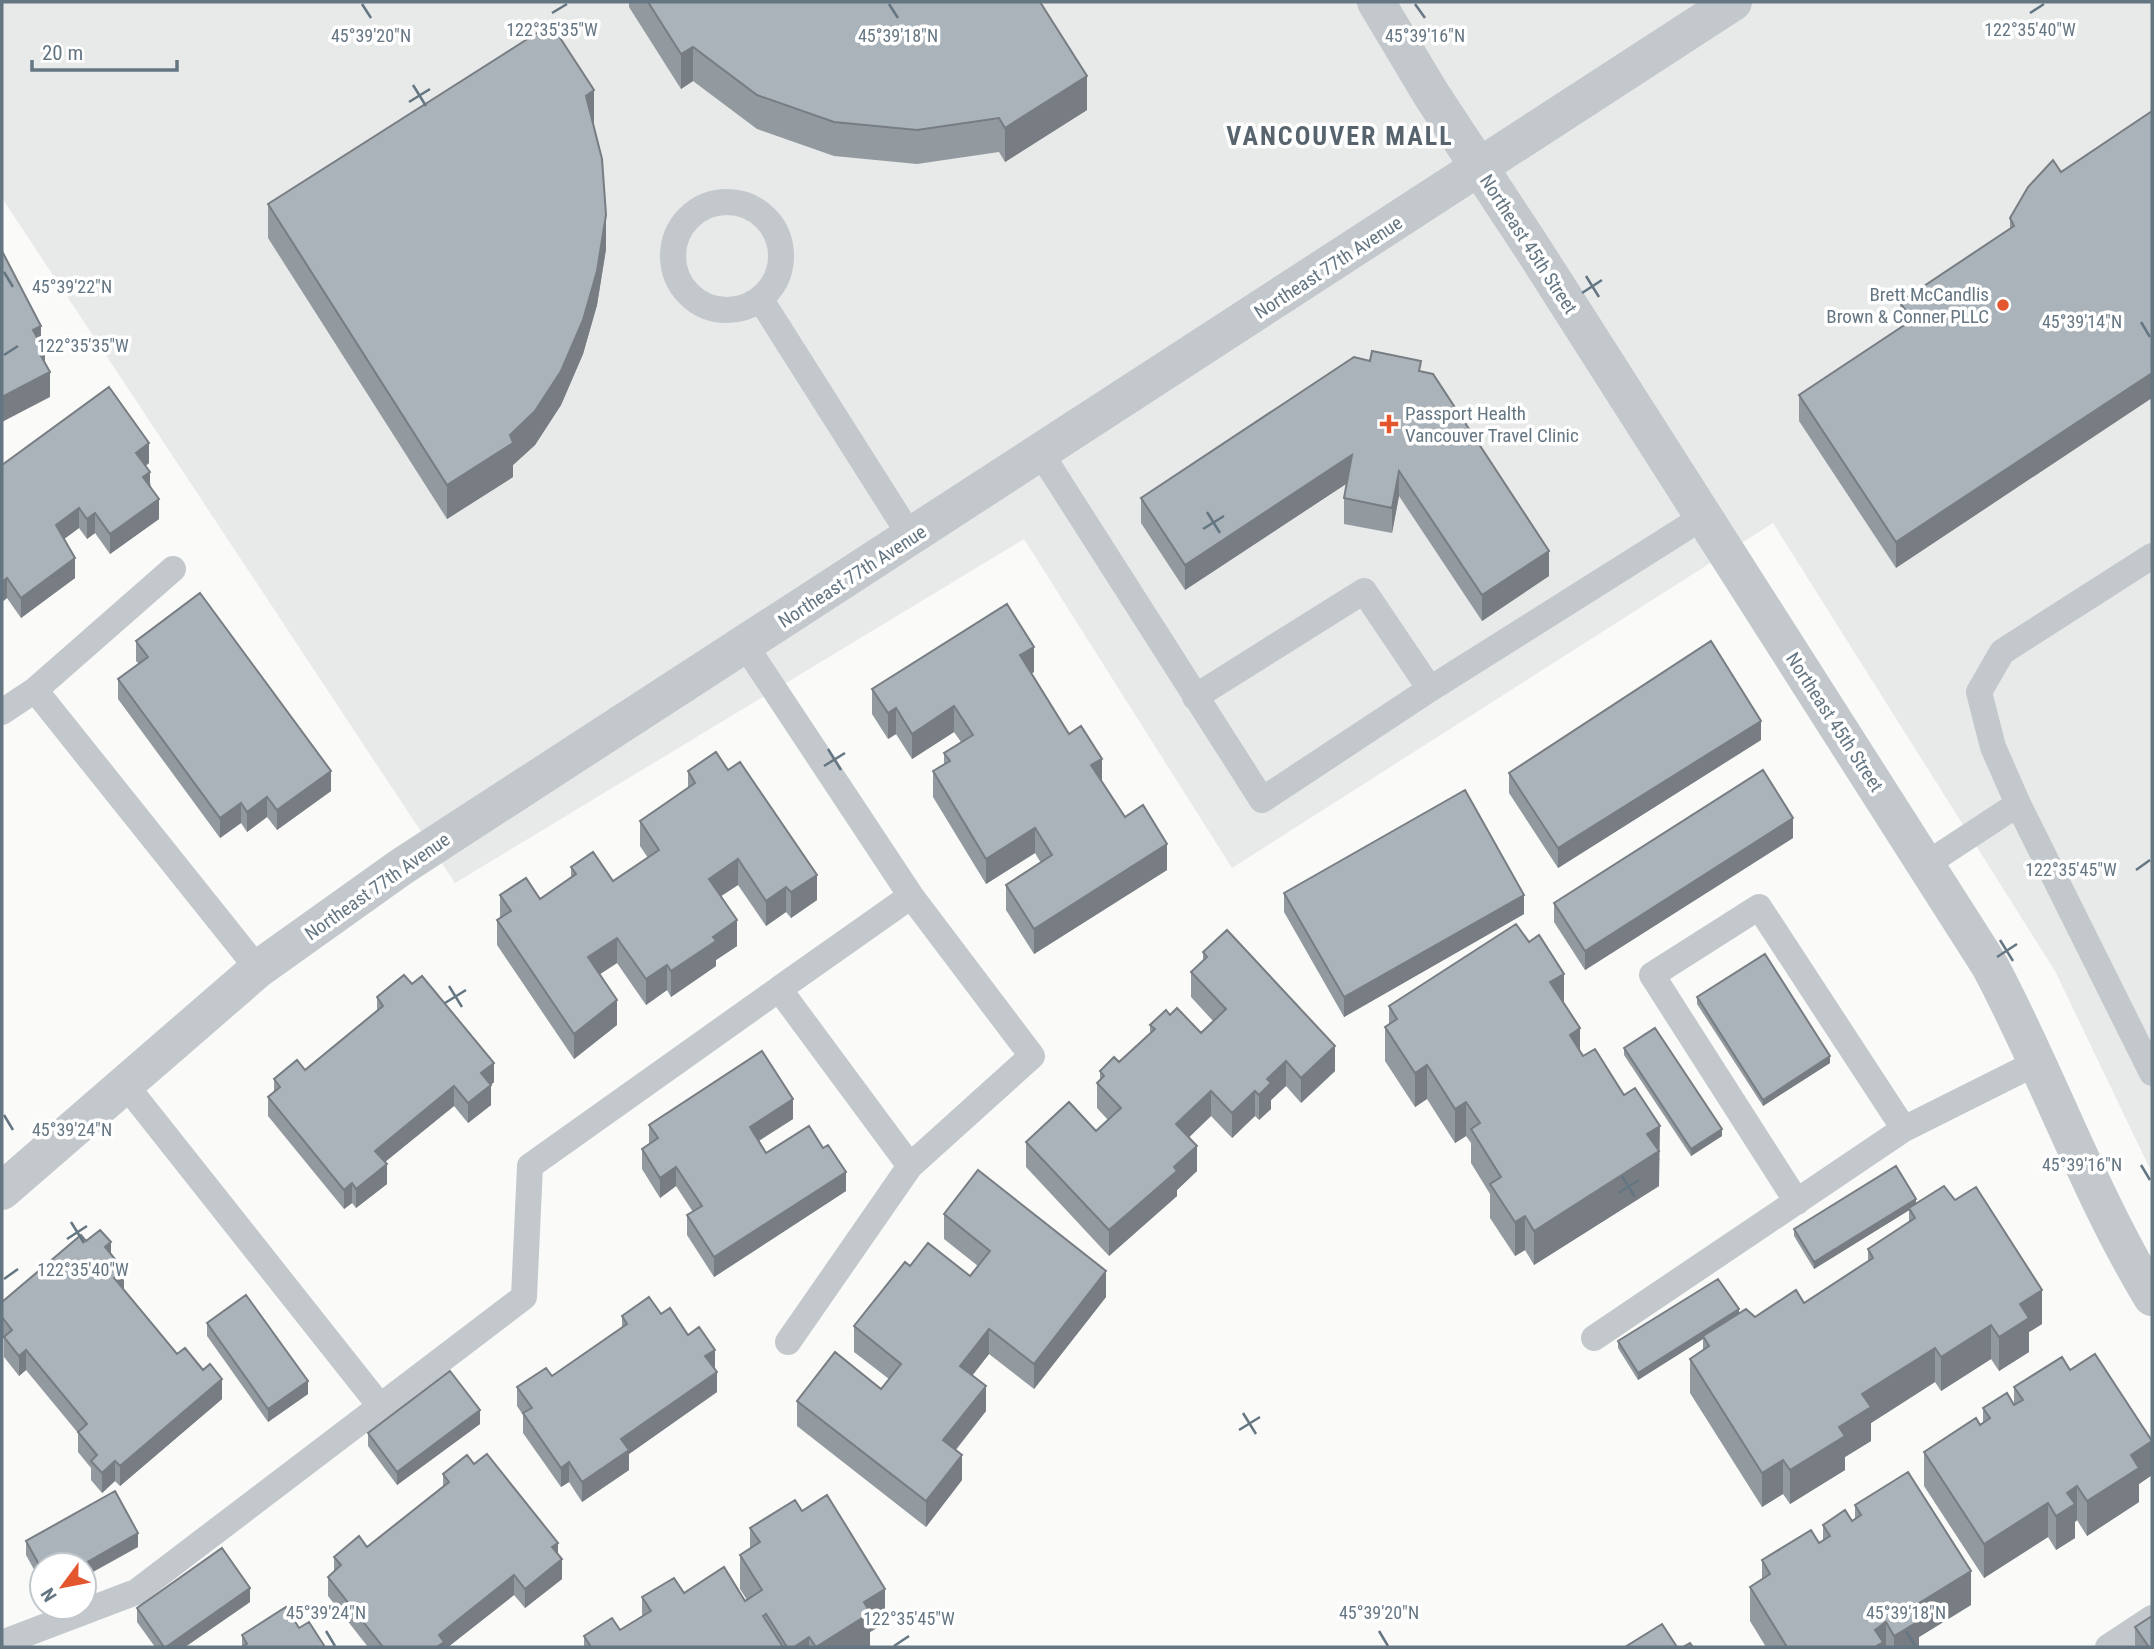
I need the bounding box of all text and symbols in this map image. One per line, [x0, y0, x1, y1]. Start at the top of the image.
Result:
text: 122°35'35"W [506, 19, 598, 40]
text: 122°35'40"W [1984, 19, 2076, 40]
text: 45°39'20"N [331, 25, 411, 46]
text: 45°39'18"N [858, 25, 938, 46]
text: 45°39'16"N [1385, 25, 1465, 46]
scale bar [32, 28, 177, 72]
text: 20 m [42, 41, 83, 65]
district label: VANCOUVER MALL [1226, 121, 1454, 151]
street label: Northeast 45th Street [1475, 170, 1582, 318]
street label: Northeast 77th Avenue [1250, 211, 1407, 324]
text: 45°39'22"N [32, 276, 112, 297]
place label: Brett McCandlis Brown & Conner PLLC [1826, 283, 1989, 328]
marker: Brett McCandlis Brown & Conner PLLC [1995, 297, 2011, 313]
text: 45°39'14"N [2042, 311, 2122, 332]
text: 122°35'35"W [37, 335, 129, 356]
place label: Passport Health Vancouver Travel Clinic [1405, 402, 1579, 447]
marker: Passport Health Vancouver Travel Clinic [1379, 414, 1399, 434]
street label: Northeast 77th Avenue [774, 520, 931, 633]
street label: Northeast 45th Street [1781, 648, 1888, 796]
street label: Northeast 77th Avenue [300, 828, 454, 945]
text: 122°35'45"W [2025, 859, 2117, 880]
text: 45°39'24"N [32, 1119, 112, 1140]
text: 45°39'16"N [2042, 1154, 2122, 1175]
text: 122°35'40"W [37, 1259, 129, 1280]
north arrow [28, 1551, 98, 1621]
text: N [36, 1584, 62, 1606]
text: 45°39'24"N [286, 1602, 366, 1623]
text: 45°39'20"N [1339, 1602, 1419, 1623]
text: 45°39'18"N [1866, 1602, 1946, 1623]
text: 122°35'45"W [863, 1608, 955, 1629]

